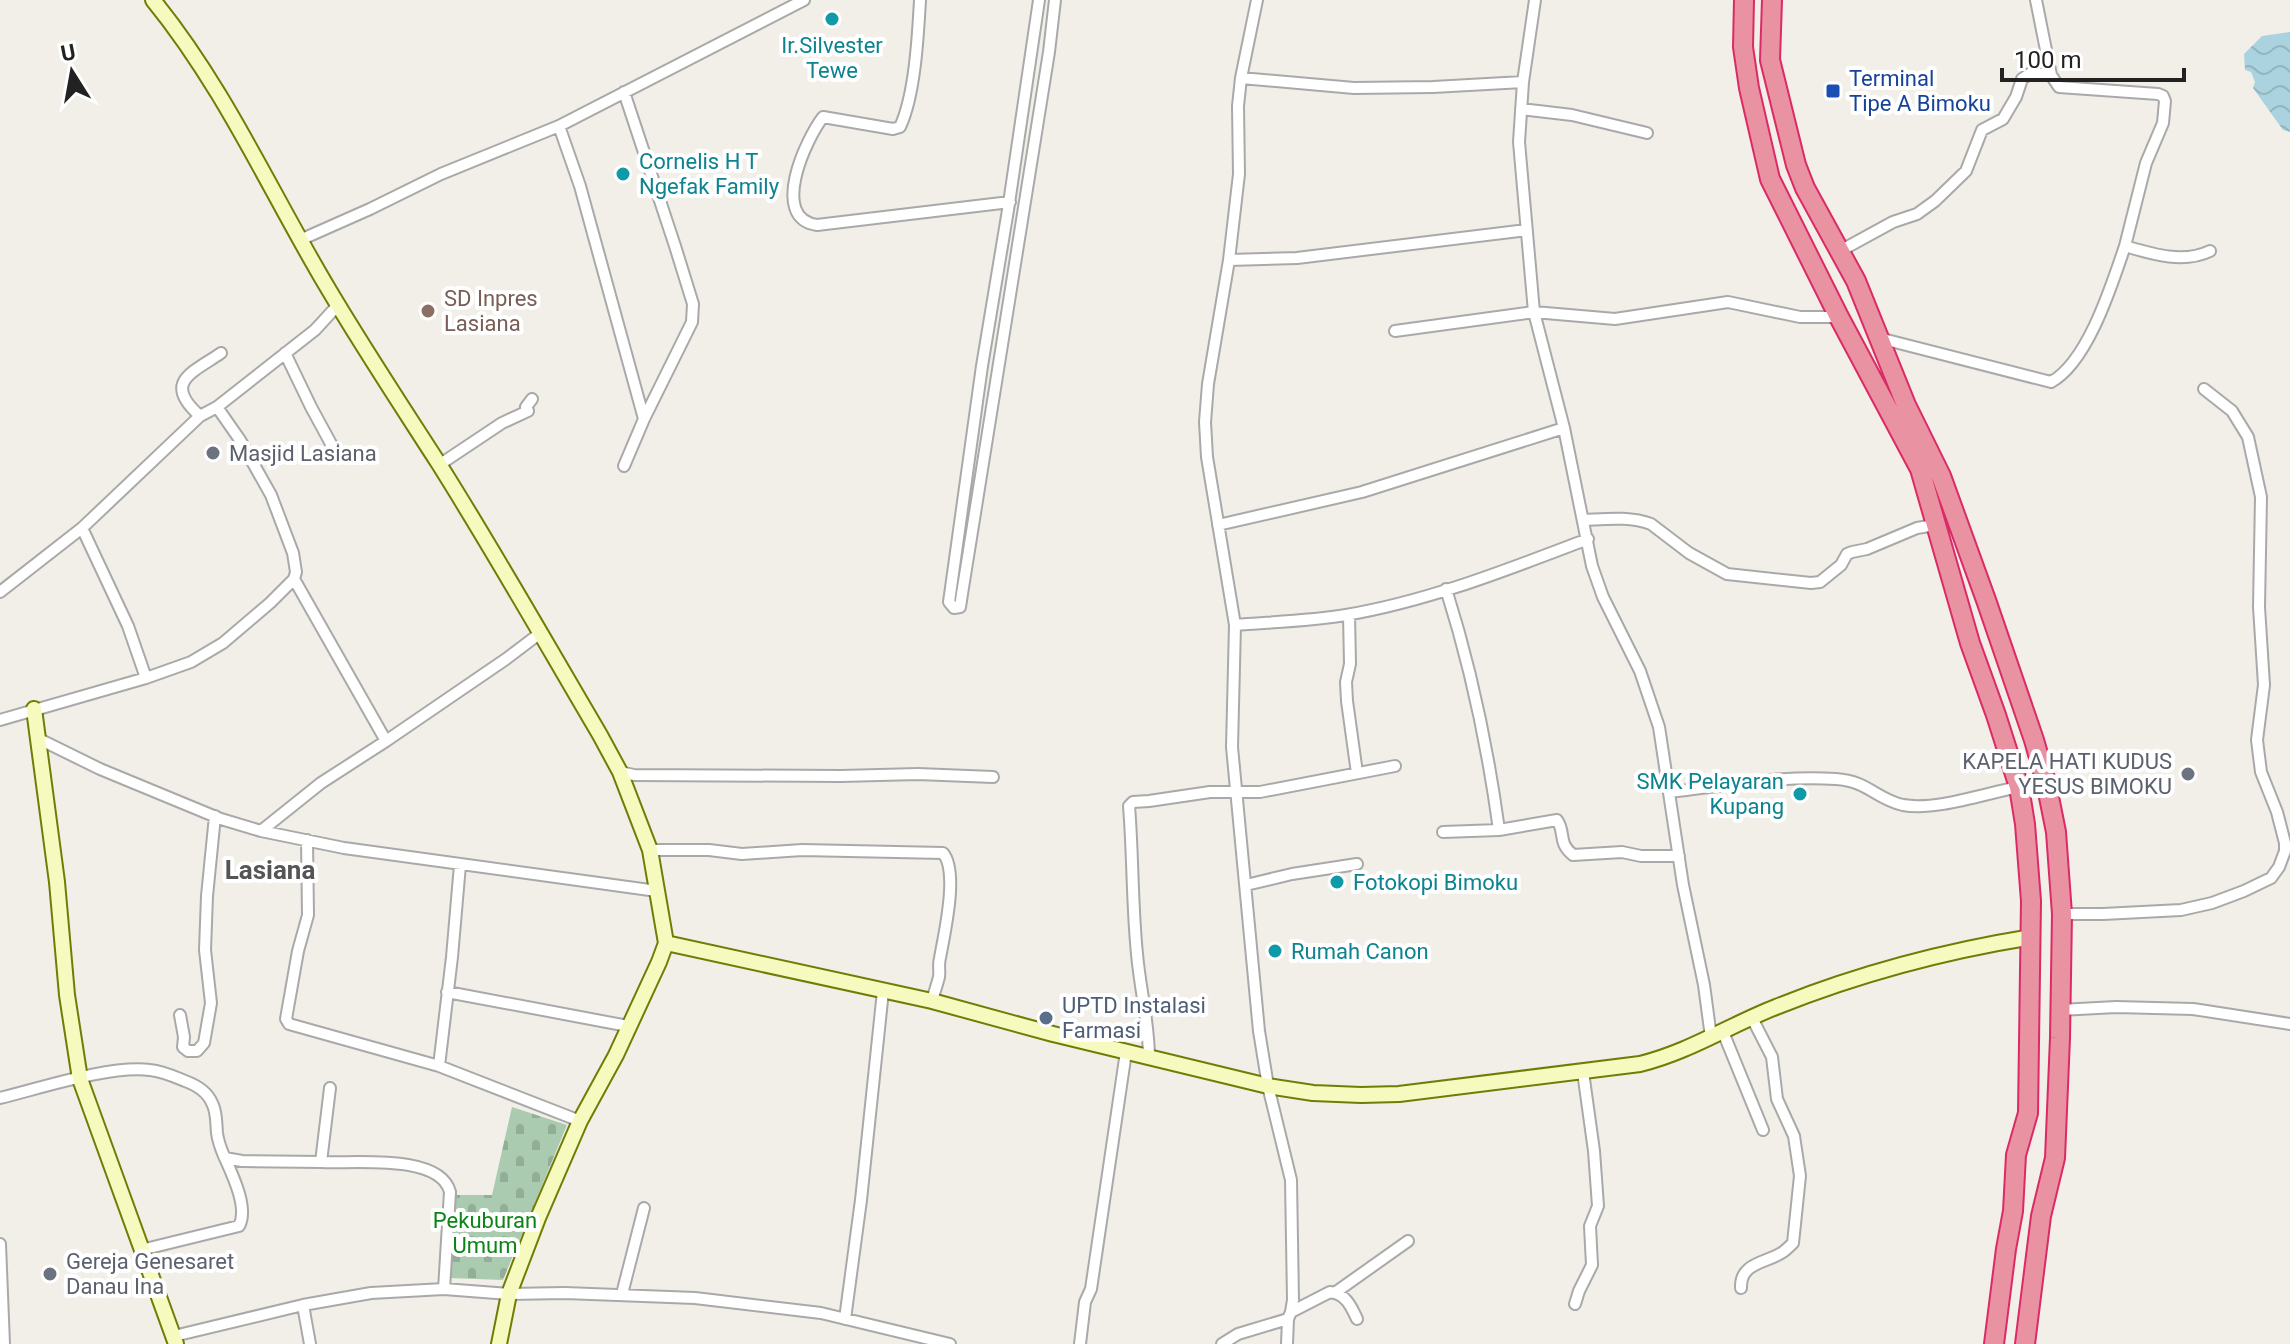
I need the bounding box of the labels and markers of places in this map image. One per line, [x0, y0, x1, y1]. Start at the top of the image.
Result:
marker: Ir.Silvester Tewe [823, 10, 841, 28]
place label: Ir.Silvester Tewe [781, 33, 883, 83]
place label: Terminal Tipe A Bimoku [1849, 66, 1991, 116]
marker: Terminal Tipe A Bimoku [1824, 82, 1842, 100]
place label: Cornelis H T Ngefak Family [639, 149, 780, 199]
marker: Cornelis H T Ngefak Family [614, 165, 632, 183]
place label: SD Inpres Lasiana [444, 286, 538, 336]
marker: SD Inpres Lasiana [419, 302, 437, 320]
place label: Masjid Lasiana [229, 441, 377, 466]
marker: Masjid Lasiana [204, 444, 222, 462]
place label: KAPELA HATI KUDUS YESUS BIMOKU [1962, 749, 2172, 799]
marker: KAPELA HATI KUDUS YESUS BIMOKU [2179, 765, 2197, 783]
place label: SMK Pelayaran Kupang [1637, 769, 1784, 819]
marker: SMK Pelayaran Kupang [1791, 785, 1809, 803]
place label: Fotokopi Bimoku [1353, 870, 1518, 895]
marker: Fotokopi Bimoku [1328, 873, 1346, 891]
place label: Rumah Canon [1291, 939, 1429, 964]
marker: Rumah Canon [1266, 942, 1284, 960]
place label: UPTD Instalasi Farmasi [1062, 993, 1206, 1043]
marker: UPTD Instalasi Farmasi [1037, 1009, 1055, 1027]
place label: Gereja Genesaret Danau Ina [66, 1249, 234, 1299]
marker: Gereja Genesaret Danau Ina [41, 1265, 59, 1283]

